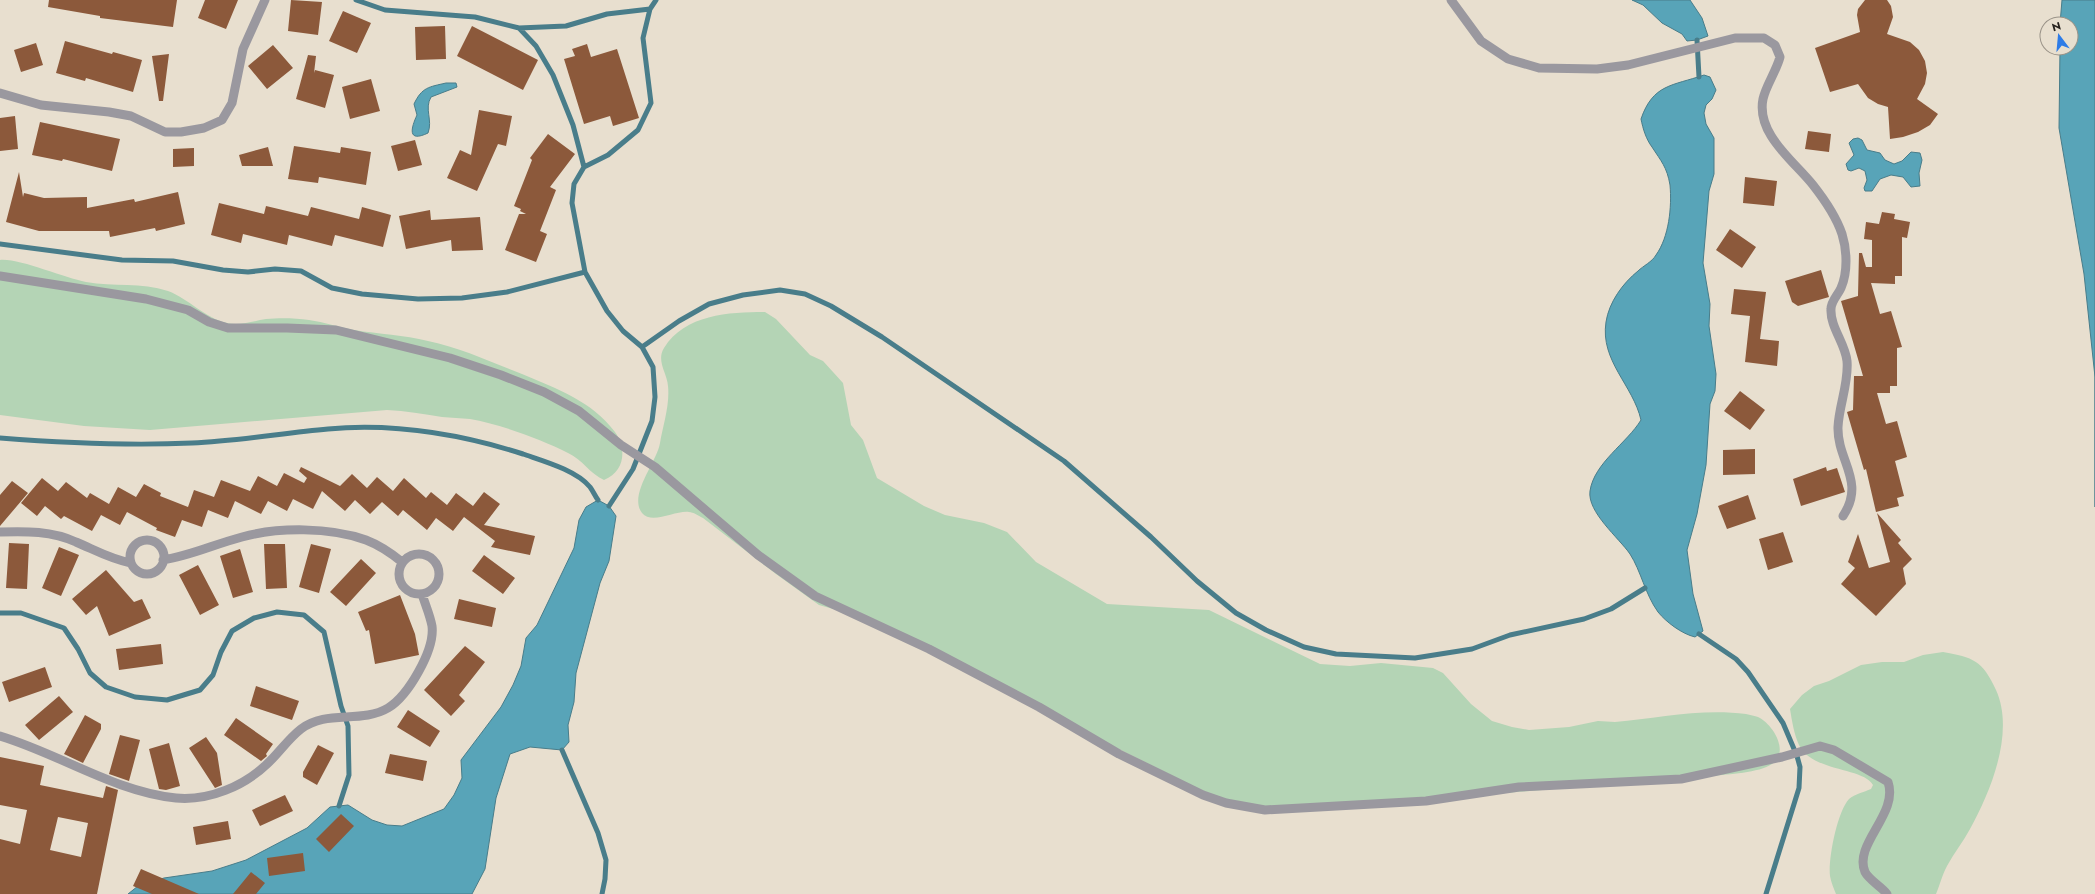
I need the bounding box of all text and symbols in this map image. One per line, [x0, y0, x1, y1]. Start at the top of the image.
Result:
north arrow [2039, 16, 2079, 56]
text: N [2050, 17, 2063, 35]

